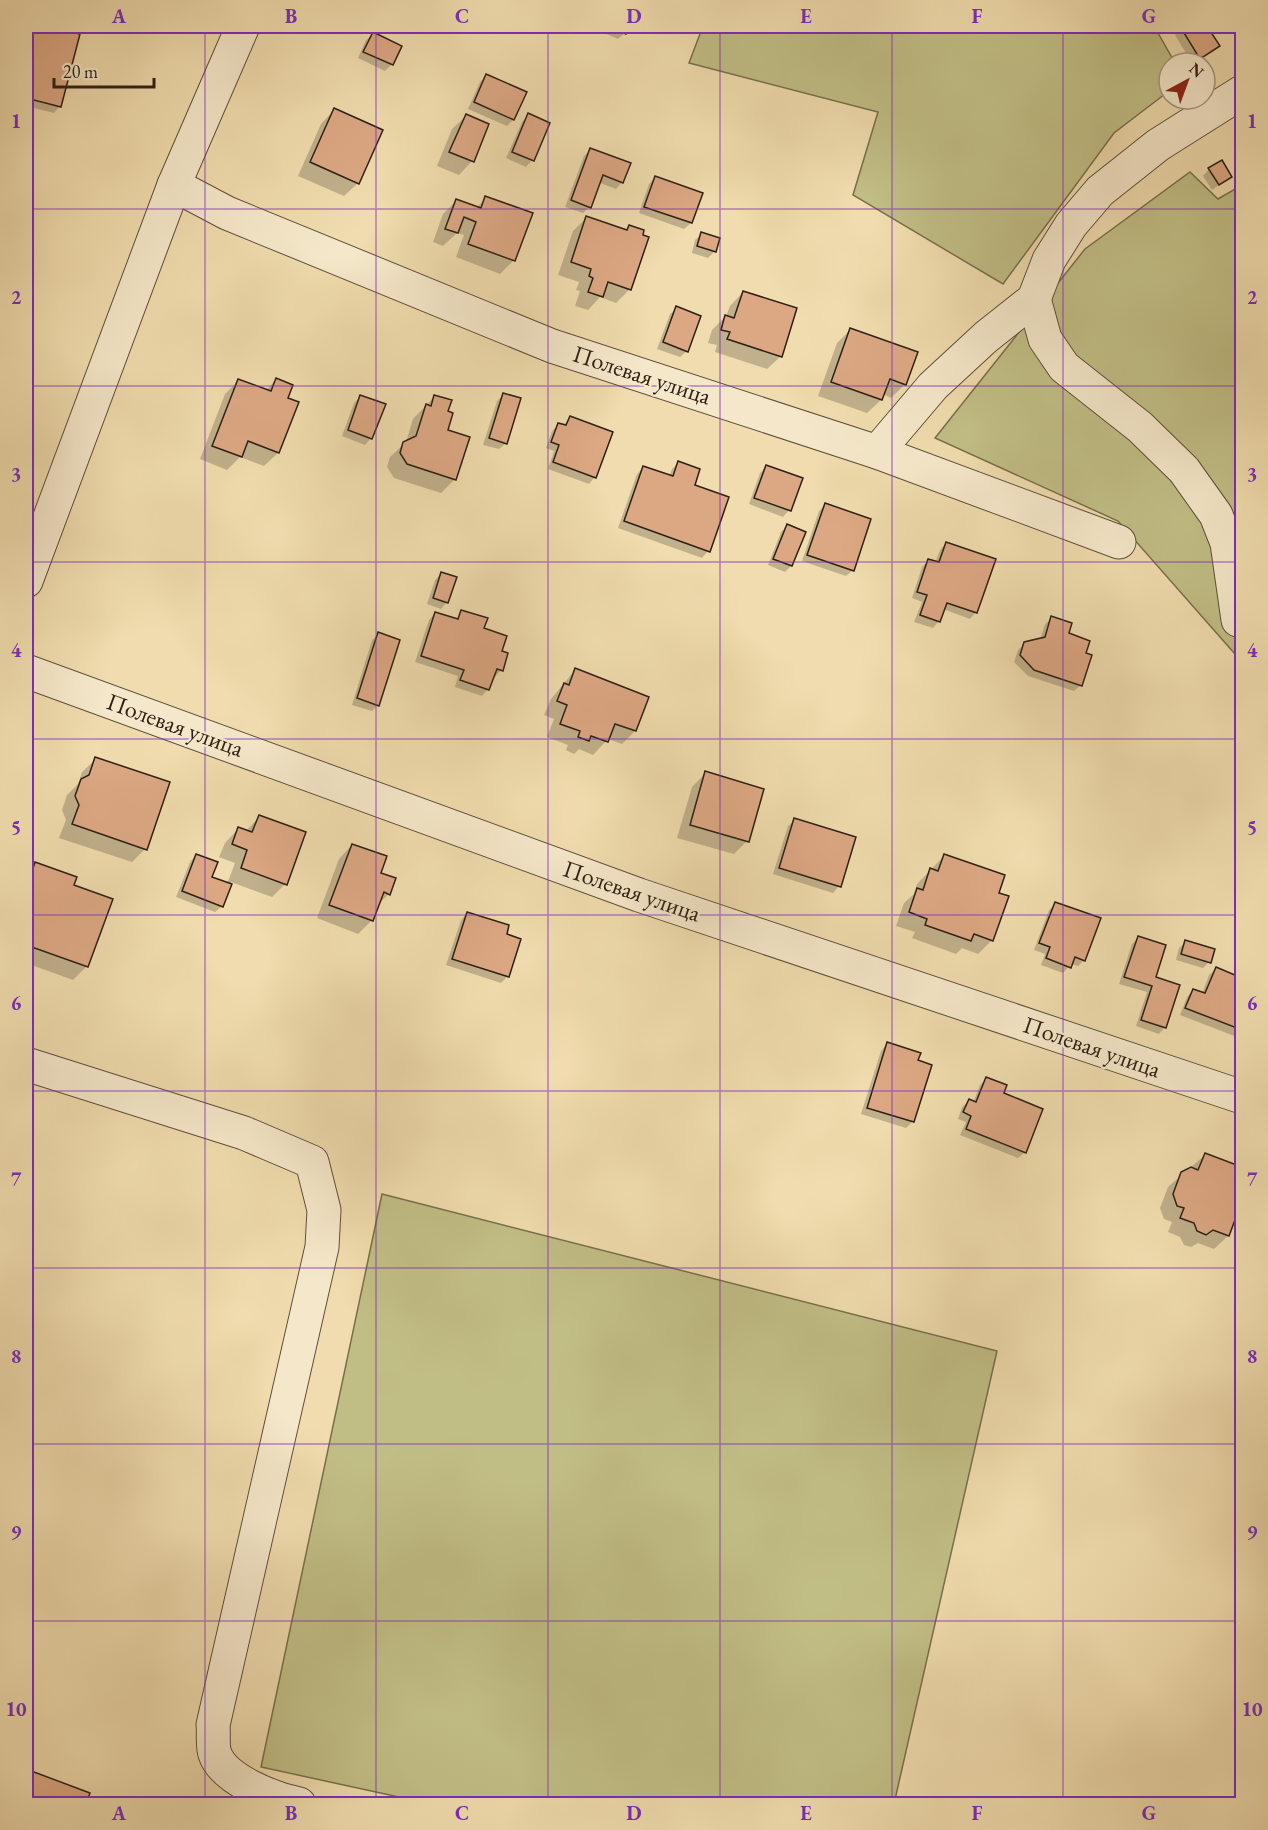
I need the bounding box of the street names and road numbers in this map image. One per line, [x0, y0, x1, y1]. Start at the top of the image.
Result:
street label: Полевая улица [569, 338, 716, 412]
street label: Полевая улица [102, 685, 248, 764]
street label: Полевая улица [559, 853, 705, 929]
street label: Полевая улица [1019, 1009, 1165, 1085]

